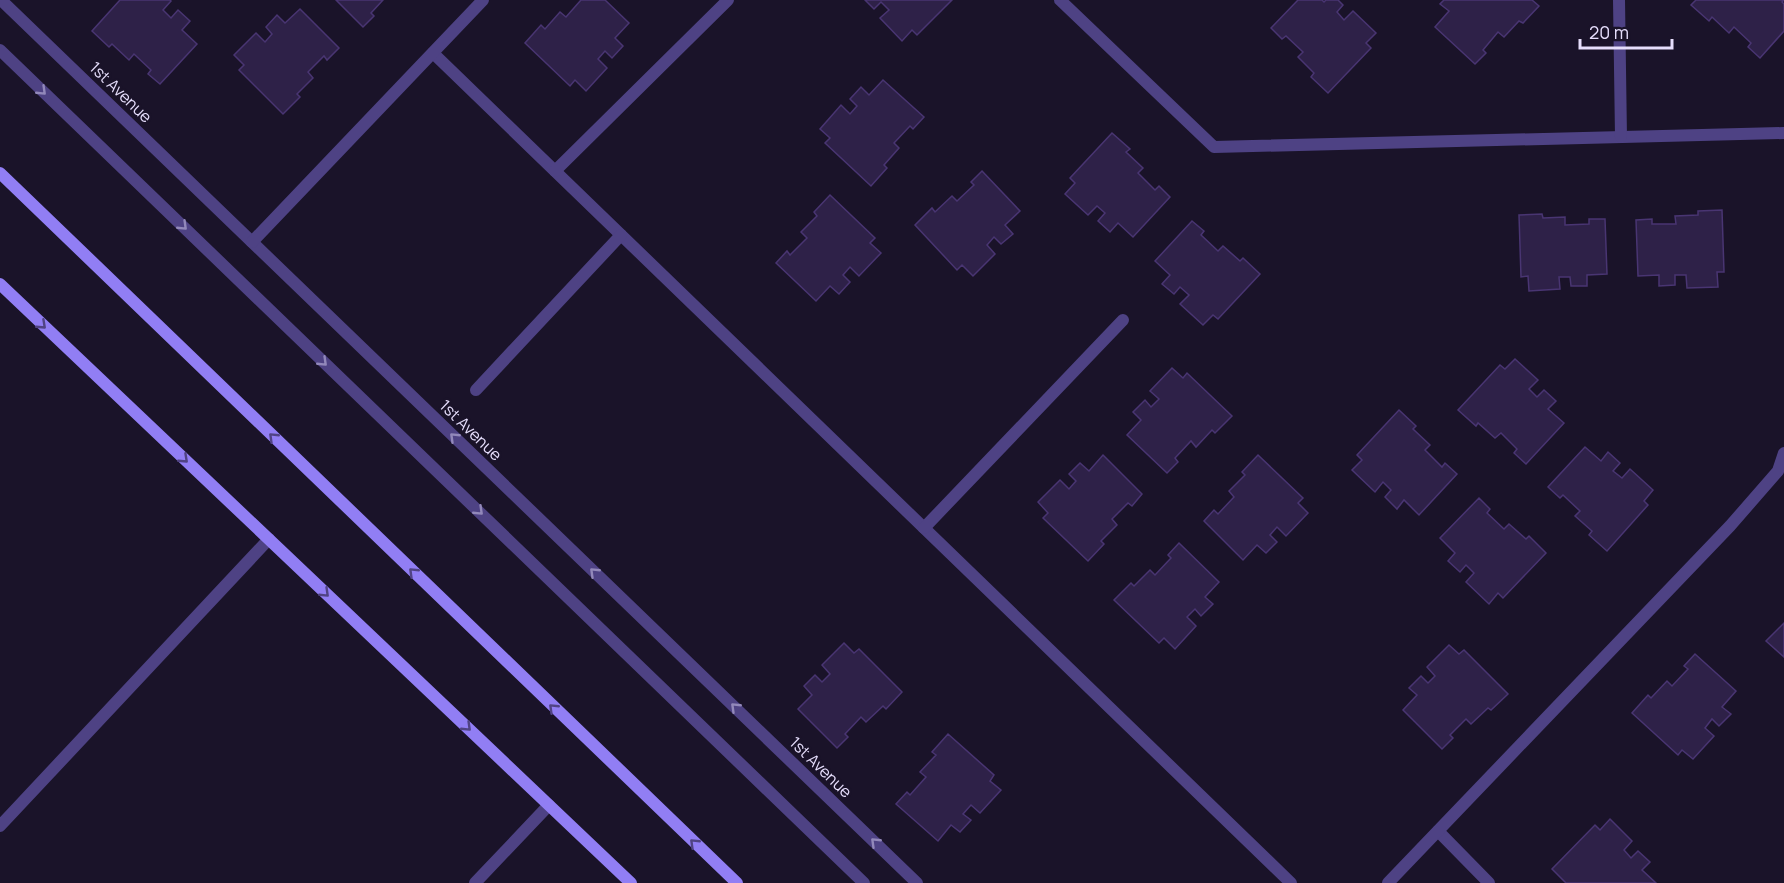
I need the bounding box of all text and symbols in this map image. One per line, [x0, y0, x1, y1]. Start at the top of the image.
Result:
scale bar [1580, 12, 1672, 50]
text: 20 m [1589, 20, 1629, 44]
street label: 1st Avenue [85, 57, 157, 127]
one-way arrow [36, 84, 46, 95]
one-way arrow [175, 219, 186, 230]
one-way arrow [35, 317, 46, 328]
one-way arrow [316, 354, 327, 365]
street label: 1st Avenue [435, 395, 507, 465]
one-way arrow [269, 433, 279, 444]
one-way arrow [450, 433, 461, 444]
one-way arrow [177, 452, 188, 463]
one-way arrow [471, 504, 482, 515]
one-way arrow [591, 568, 601, 579]
one-way arrow [410, 569, 421, 580]
one-way arrow [319, 586, 329, 597]
one-way arrow [731, 703, 741, 714]
one-way arrow [550, 704, 560, 715]
one-way arrow [459, 720, 470, 731]
street label: 1st Avenue [785, 732, 857, 802]
one-way arrow [691, 839, 702, 850]
one-way arrow [872, 839, 883, 850]

